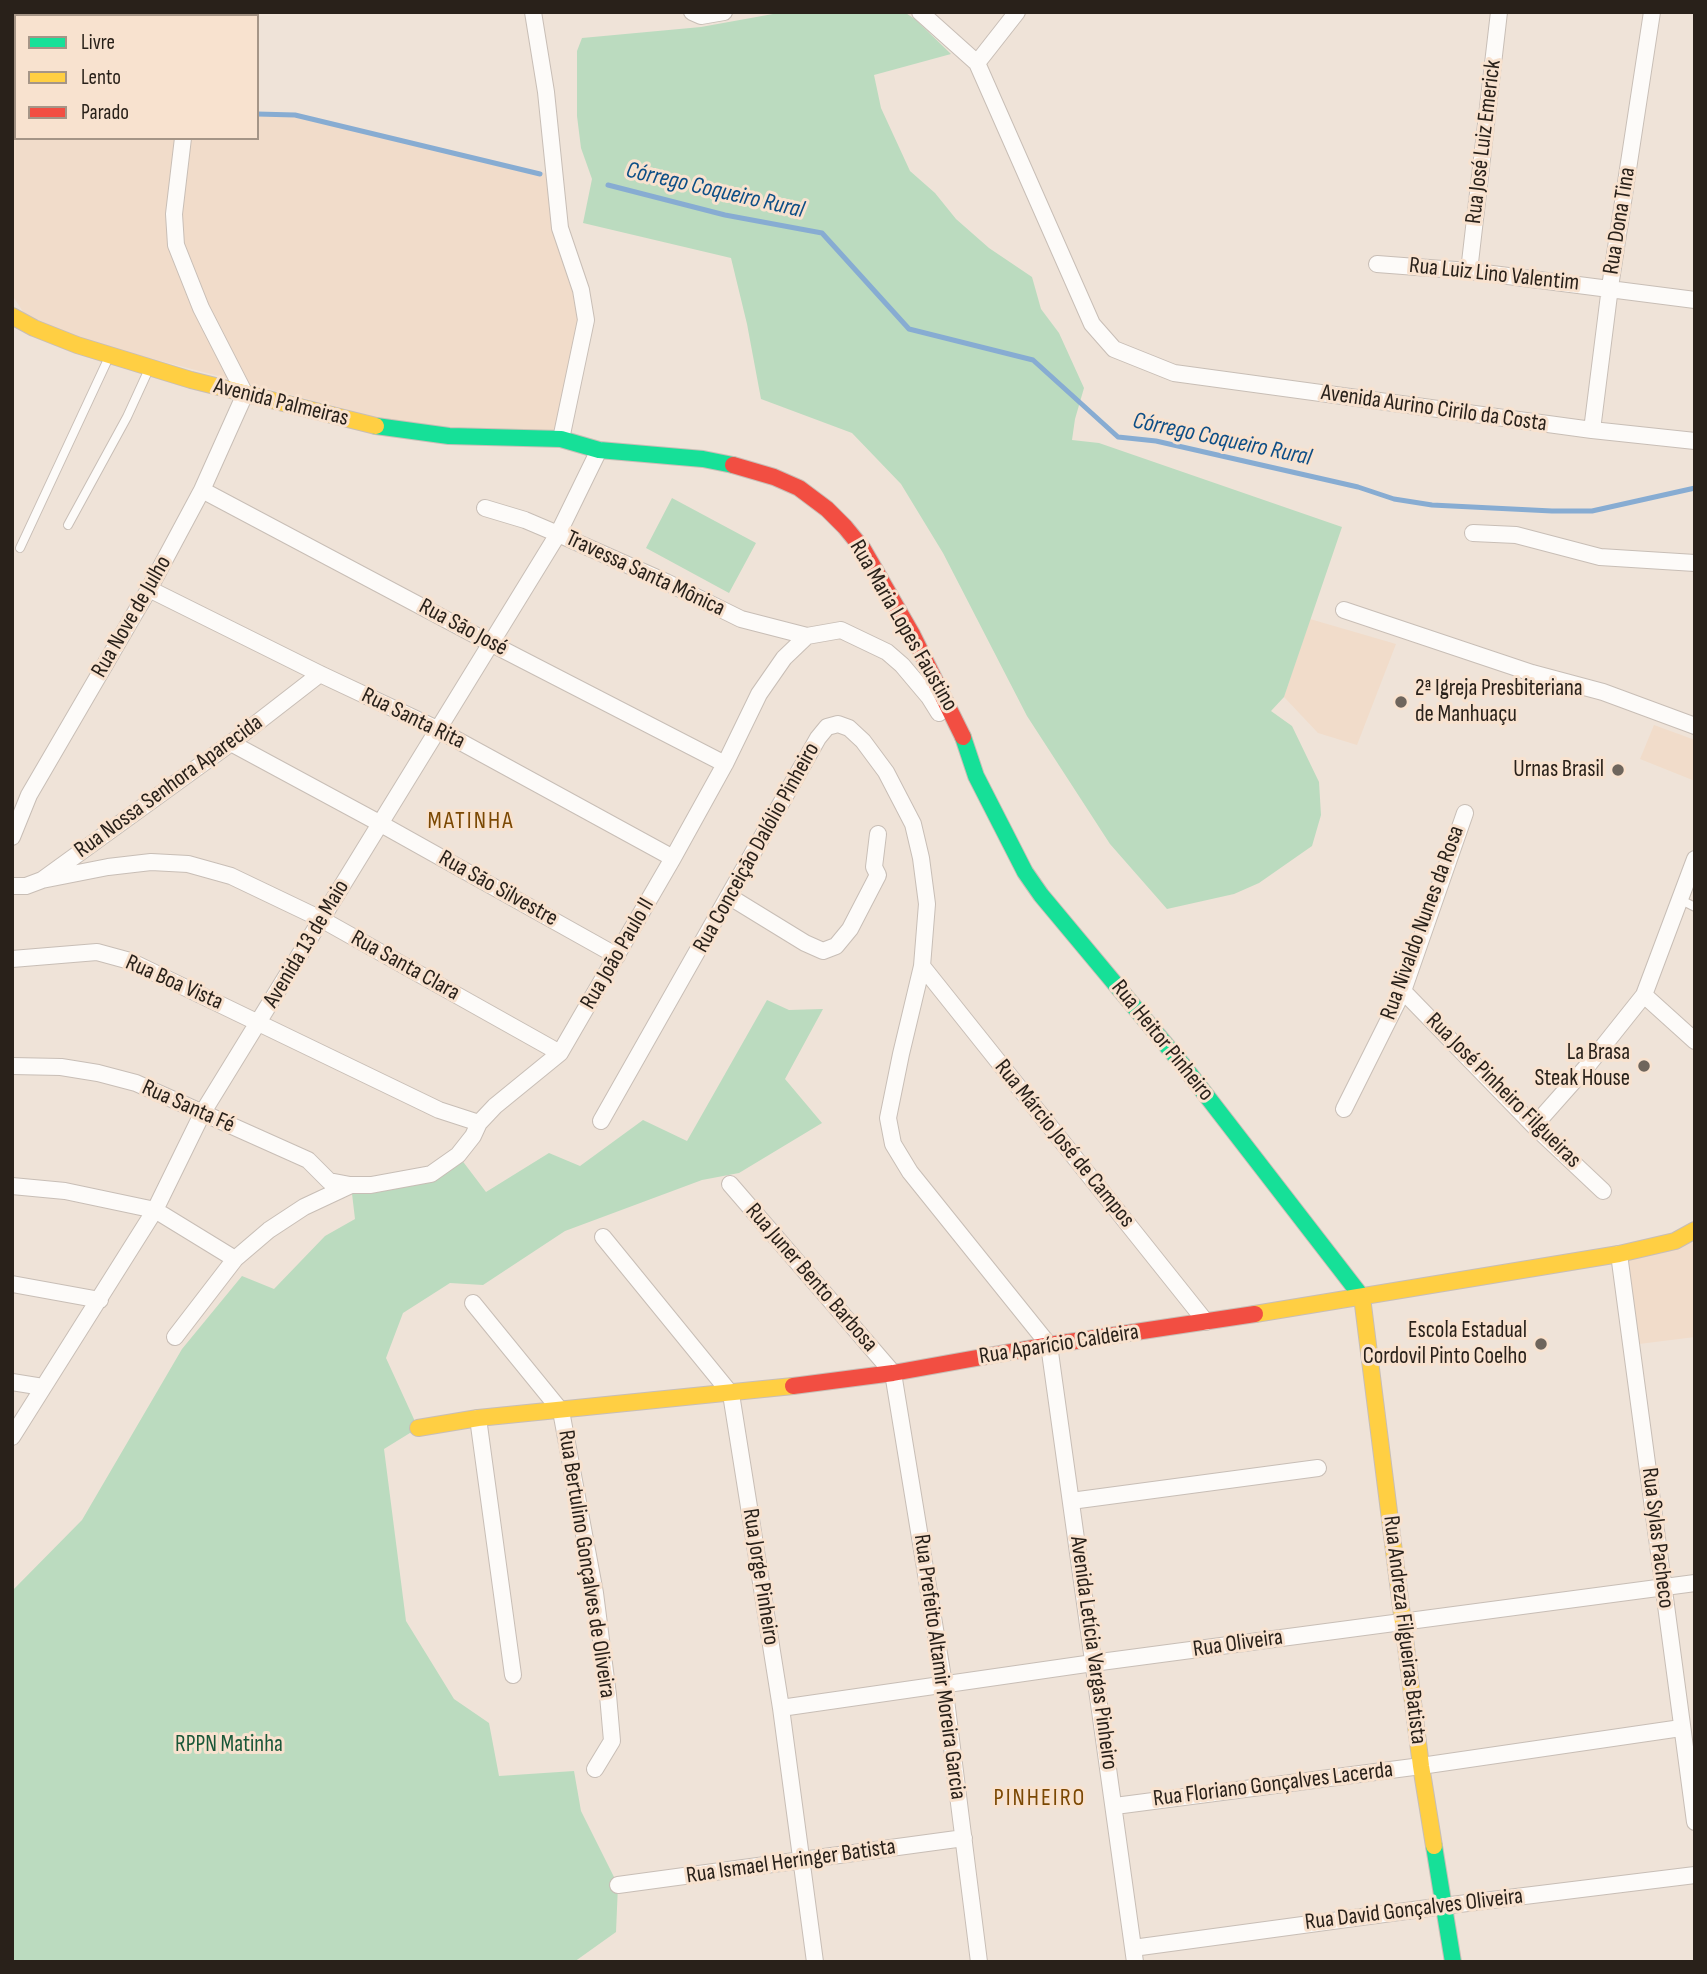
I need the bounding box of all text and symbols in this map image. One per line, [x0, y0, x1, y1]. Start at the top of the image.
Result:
legend [14, 14, 259, 140]
text: Livre [81, 30, 115, 55]
street label: Rua José Luiz Emerick [1460, 59, 1508, 225]
text: Lento [81, 65, 121, 90]
text: Parado [81, 100, 129, 125]
water label: Córrego Coqueiro Rural [623, 156, 807, 226]
street label: Rua Dona Tina [1598, 165, 1642, 277]
street label: Rua Luiz Lino Valentim [1408, 252, 1580, 298]
street label: Avenida Palmeiras [211, 373, 351, 433]
street label: Avenida Aurino Cirilo da Costa [1319, 380, 1549, 438]
water label: Córrego Coqueiro Rural [1130, 407, 1314, 473]
street label: Travessa Santa Mônica [561, 525, 729, 623]
street label: Rua Maria Lopes Faustino [843, 536, 963, 716]
street label: Rua Nove de Julho [86, 551, 178, 683]
street label: Rua São José [414, 593, 512, 663]
place label: 2ª Igreja Presbiteriana de Manhuaçu [1415, 675, 1583, 729]
street label: Rua Santa Rita [357, 682, 469, 756]
marker: 2ª Igreja Presbiteriana de Manhuaçu [1393, 694, 1409, 710]
street label: Rua Nossa Senhora Aparecida [70, 709, 268, 865]
street label: Rua Conceição Dalólio Pinheiro [688, 738, 826, 958]
place label: Urnas Brasil [1513, 756, 1604, 784]
marker: Urnas Brasil [1610, 762, 1626, 778]
district label: MATINHA [428, 808, 514, 836]
street label: Rua Nivaldo Nunes da Rosa [1375, 822, 1471, 1024]
street label: Rua São Silvestre [434, 845, 562, 933]
street label: Avenida 13 de Maio [258, 875, 356, 1013]
street label: Rua João Paulo II [575, 894, 661, 1014]
street label: Rua Santa Clara [346, 925, 464, 1007]
street label: Rua Boa Vista [121, 949, 227, 1017]
street label: Rua Heitor Pinheiro [1105, 975, 1219, 1107]
street label: Rua José Pinheiro Filgueiras [1420, 1008, 1586, 1174]
place label: La Brasa Steak House [1534, 1039, 1630, 1093]
street label: Rua Márcio José de Campos [988, 1055, 1140, 1233]
marker: La Brasa Steak House [1636, 1058, 1652, 1074]
street label: Rua Santa Fé [137, 1074, 239, 1140]
street label: Rua Juner Bento Barbosa [739, 1198, 883, 1358]
place label: Escola Estadual Cordovil Pinto Coelho [1363, 1317, 1527, 1371]
street label: Rua Aparício Caldeira [977, 1319, 1141, 1371]
marker: Escola Estadual Cordovil Pinto Coelho [1533, 1336, 1549, 1352]
street label: Rua Bertulino Gonçalves de Oliveira [551, 1428, 621, 1700]
street label: Rua Sylas Pacheco [1635, 1466, 1679, 1610]
street label: Rua Jorge Pinheiro [736, 1507, 784, 1647]
street label: Rua Andreza Filgueiras Batista [1376, 1514, 1432, 1746]
street label: Rua Prefeito Altamir Moreira Garcia [907, 1533, 971, 1801]
street label: Avenida Letícia Vargas Pinheiro [1063, 1534, 1123, 1772]
street label: Rua Oliveira [1191, 1624, 1285, 1664]
park label: RPPN Matinha [175, 1731, 283, 1759]
street label: Rua Floriano Gonçalves Lacerda [1152, 1757, 1394, 1813]
district label: PINHEIRO [995, 1785, 1085, 1813]
street label: Rua Ismael Heringer Batista [685, 1834, 897, 1890]
street label: Rua David Gonçalves Oliveira [1303, 1883, 1525, 1937]

